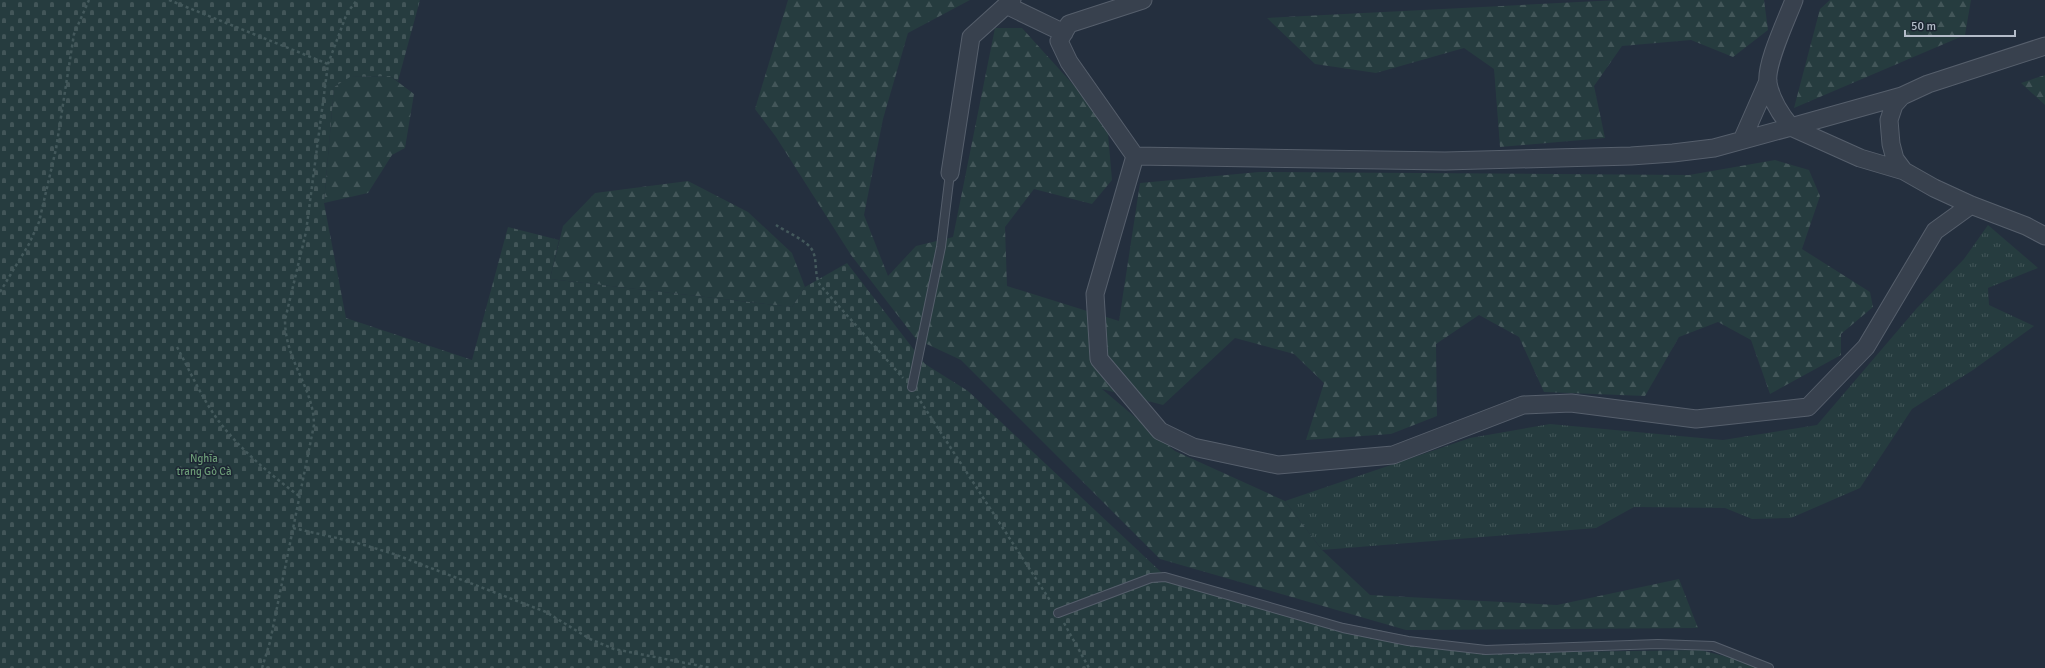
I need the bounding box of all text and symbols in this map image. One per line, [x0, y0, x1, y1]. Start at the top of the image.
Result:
scale bar [1905, 12, 2015, 38]
text: 50 m [1911, 19, 1936, 34]
park label: Nghĩa trang Gò Cà [177, 452, 232, 478]

